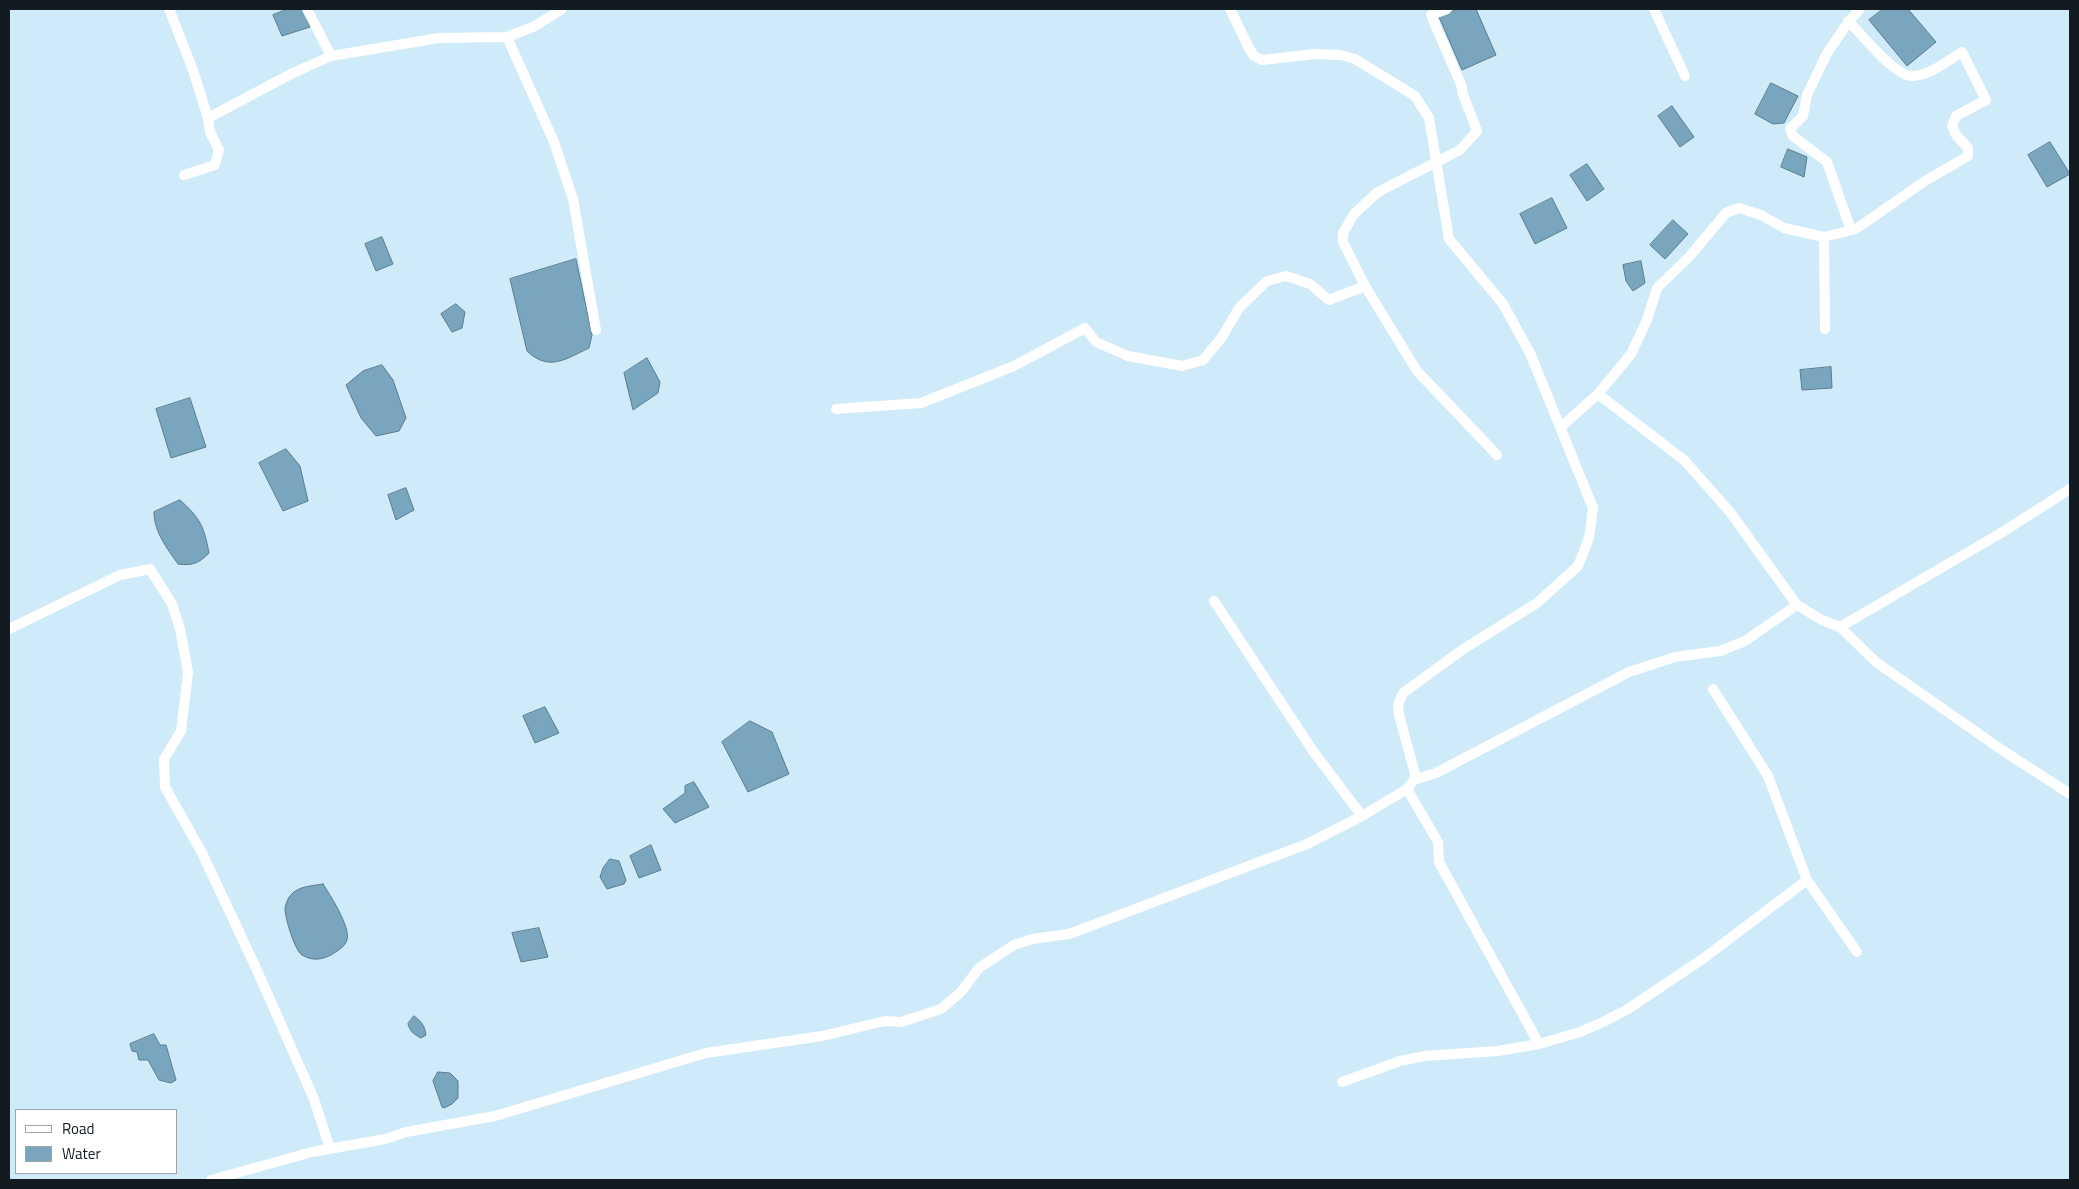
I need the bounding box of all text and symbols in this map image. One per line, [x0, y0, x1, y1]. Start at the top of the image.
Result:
legend [15, 1109, 178, 1174]
text: Road [62, 1117, 94, 1140]
text: Water [62, 1142, 101, 1165]

